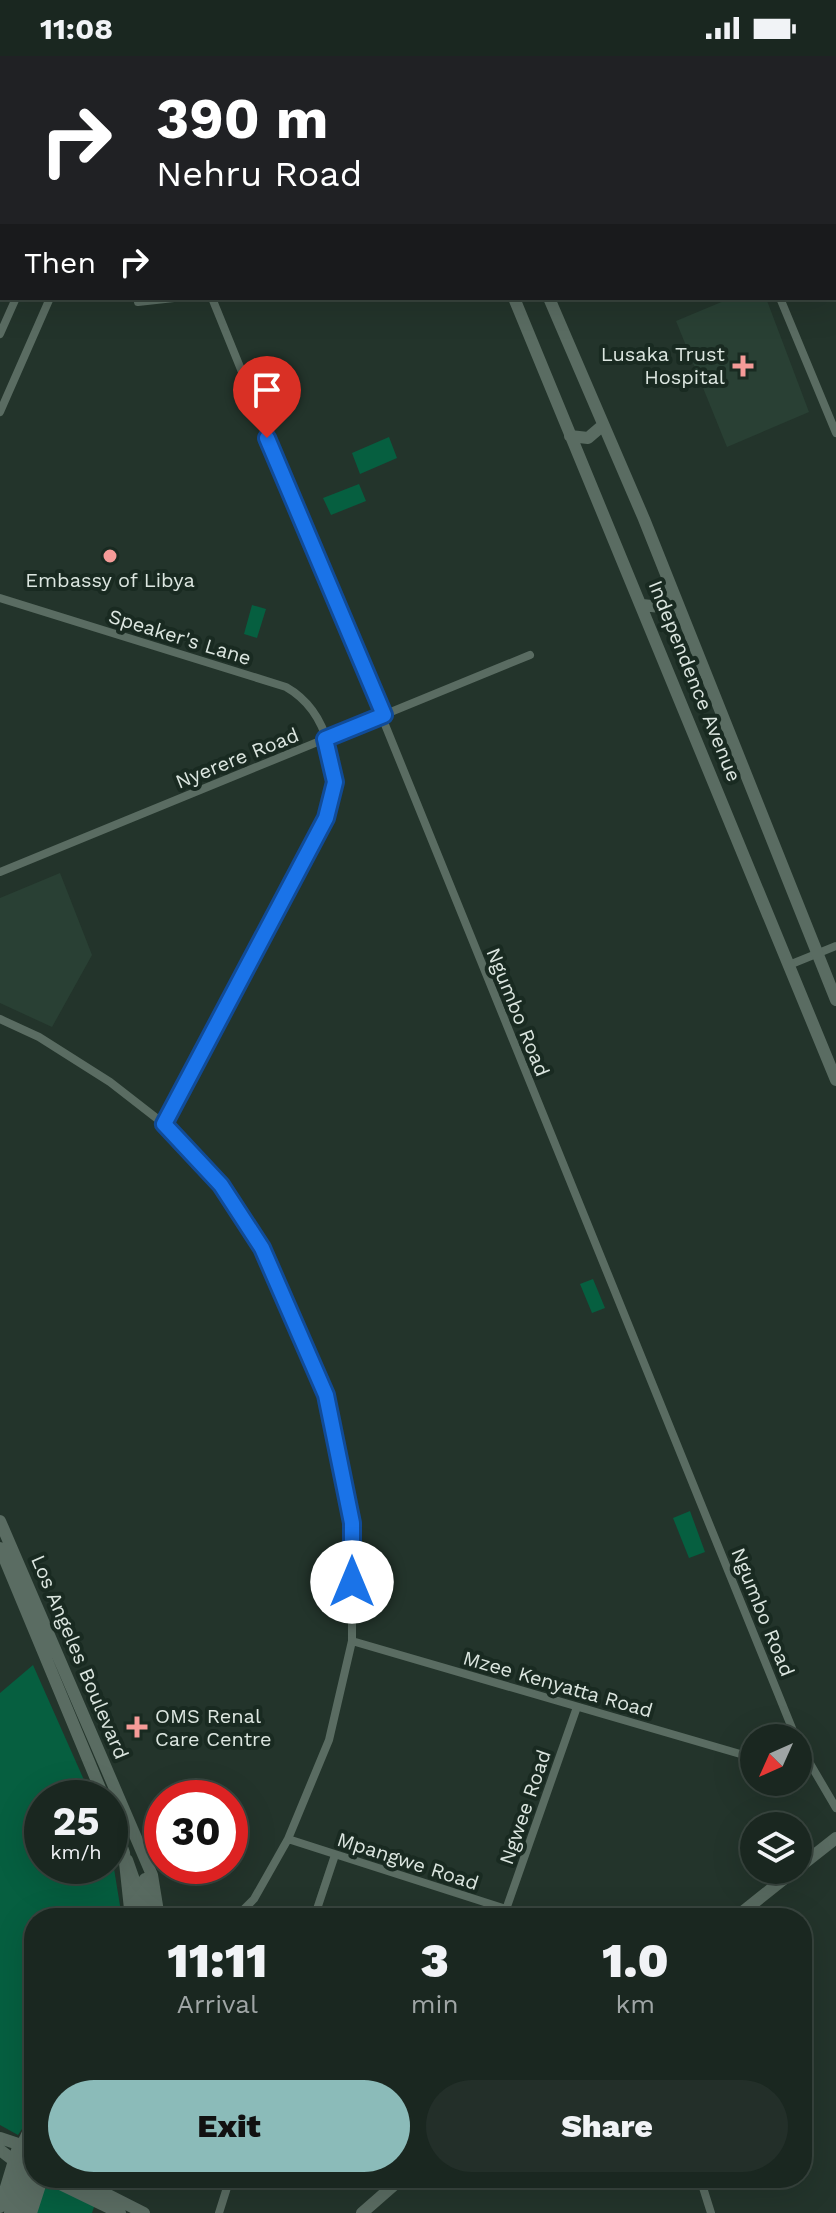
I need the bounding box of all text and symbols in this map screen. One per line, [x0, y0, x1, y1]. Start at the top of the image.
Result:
text: 11:08 [40, 11, 113, 46]
text: 390 m [156, 86, 328, 152]
icon: right [24, 88, 128, 192]
text: Nehru Road [156, 153, 362, 195]
icon: right [112, 240, 156, 284]
text: Then [24, 245, 96, 280]
place label: Lusaka Trust Hospital [601, 342, 726, 389]
marker: Lusaka Trust Hospital [732, 355, 754, 377]
pin [233, 356, 301, 438]
icon: arrive [245, 368, 289, 412]
marker: Embassy of Libya [101, 547, 119, 565]
place label: Embassy of Libya [25, 568, 195, 592]
street label: Independence Avenue [644, 577, 746, 785]
street label: Speaker's Lane [106, 604, 254, 670]
street label: Nyerere Road [172, 722, 302, 794]
street label: Ngumbo Road [481, 944, 555, 1080]
position arrow [310, 1540, 394, 1624]
street label: Ngumbo Road [726, 1544, 800, 1680]
street label: Los Angeles Boulevard [26, 1551, 134, 1763]
street label: Mzee Kenyatta Road [460, 1645, 656, 1723]
place label: OMS Renal Care Centre [155, 1704, 272, 1751]
marker: OMS Renal Care Centre [126, 1716, 148, 1738]
north arrow [740, 1724, 812, 1796]
map controls [740, 1724, 812, 1884]
street label: Ngwee Road [494, 1746, 556, 1868]
speed limit sign: 30 [144, 1780, 248, 1884]
text: 25 [52, 1798, 100, 1845]
button: layers [740, 1812, 812, 1884]
street label: Mpangwe Road [334, 1827, 482, 1895]
text: km/h [50, 1840, 102, 1864]
text: 11:11 [167, 1932, 268, 1989]
text: 3 [420, 1932, 449, 1989]
text: 1.0 [602, 1932, 669, 1989]
text: Arrival [177, 1989, 258, 2019]
text: min [411, 1989, 459, 2019]
text: km [616, 1989, 655, 2019]
button: Exit [48, 2080, 410, 2172]
button: Share [426, 2080, 788, 2172]

